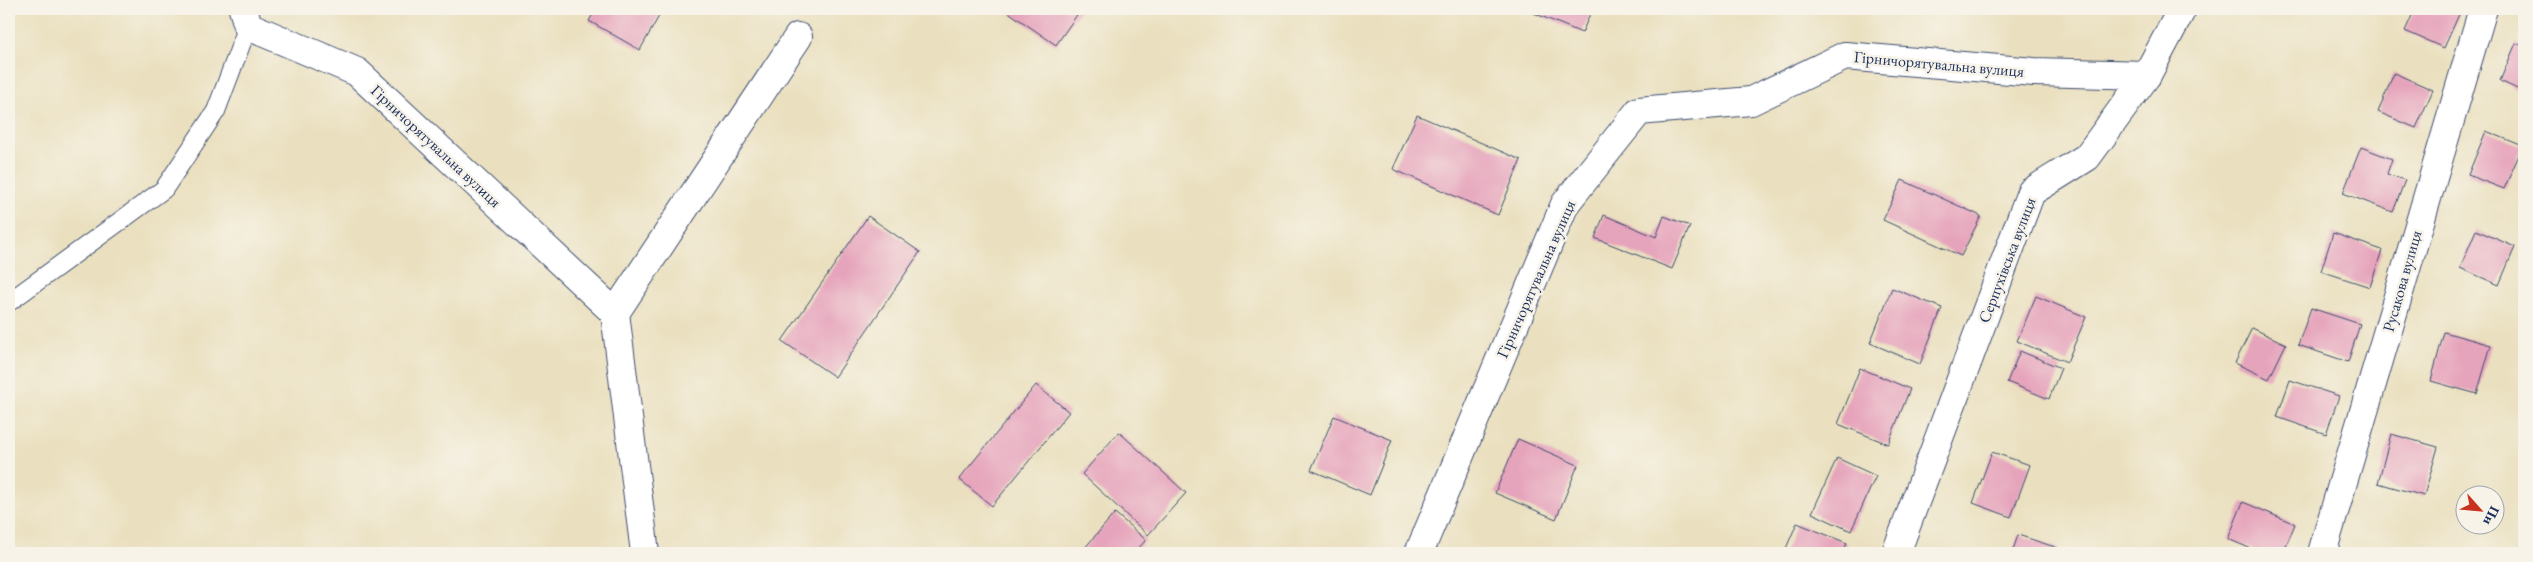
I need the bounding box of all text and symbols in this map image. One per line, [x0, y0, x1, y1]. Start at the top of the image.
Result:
street label: Гірничорятувальна вулиця [1853, 46, 2025, 82]
street label: Гірничорятувальна вулиця [366, 80, 506, 212]
street label: Серпухівська вулиця [1973, 194, 2041, 326]
street label: Гірничорятувальна вулиця [1492, 197, 1580, 361]
street label: Русакова вулиця [2378, 228, 2426, 334]
north arrow [2456, 484, 2506, 534]
text: Пн [2479, 503, 2504, 529]

